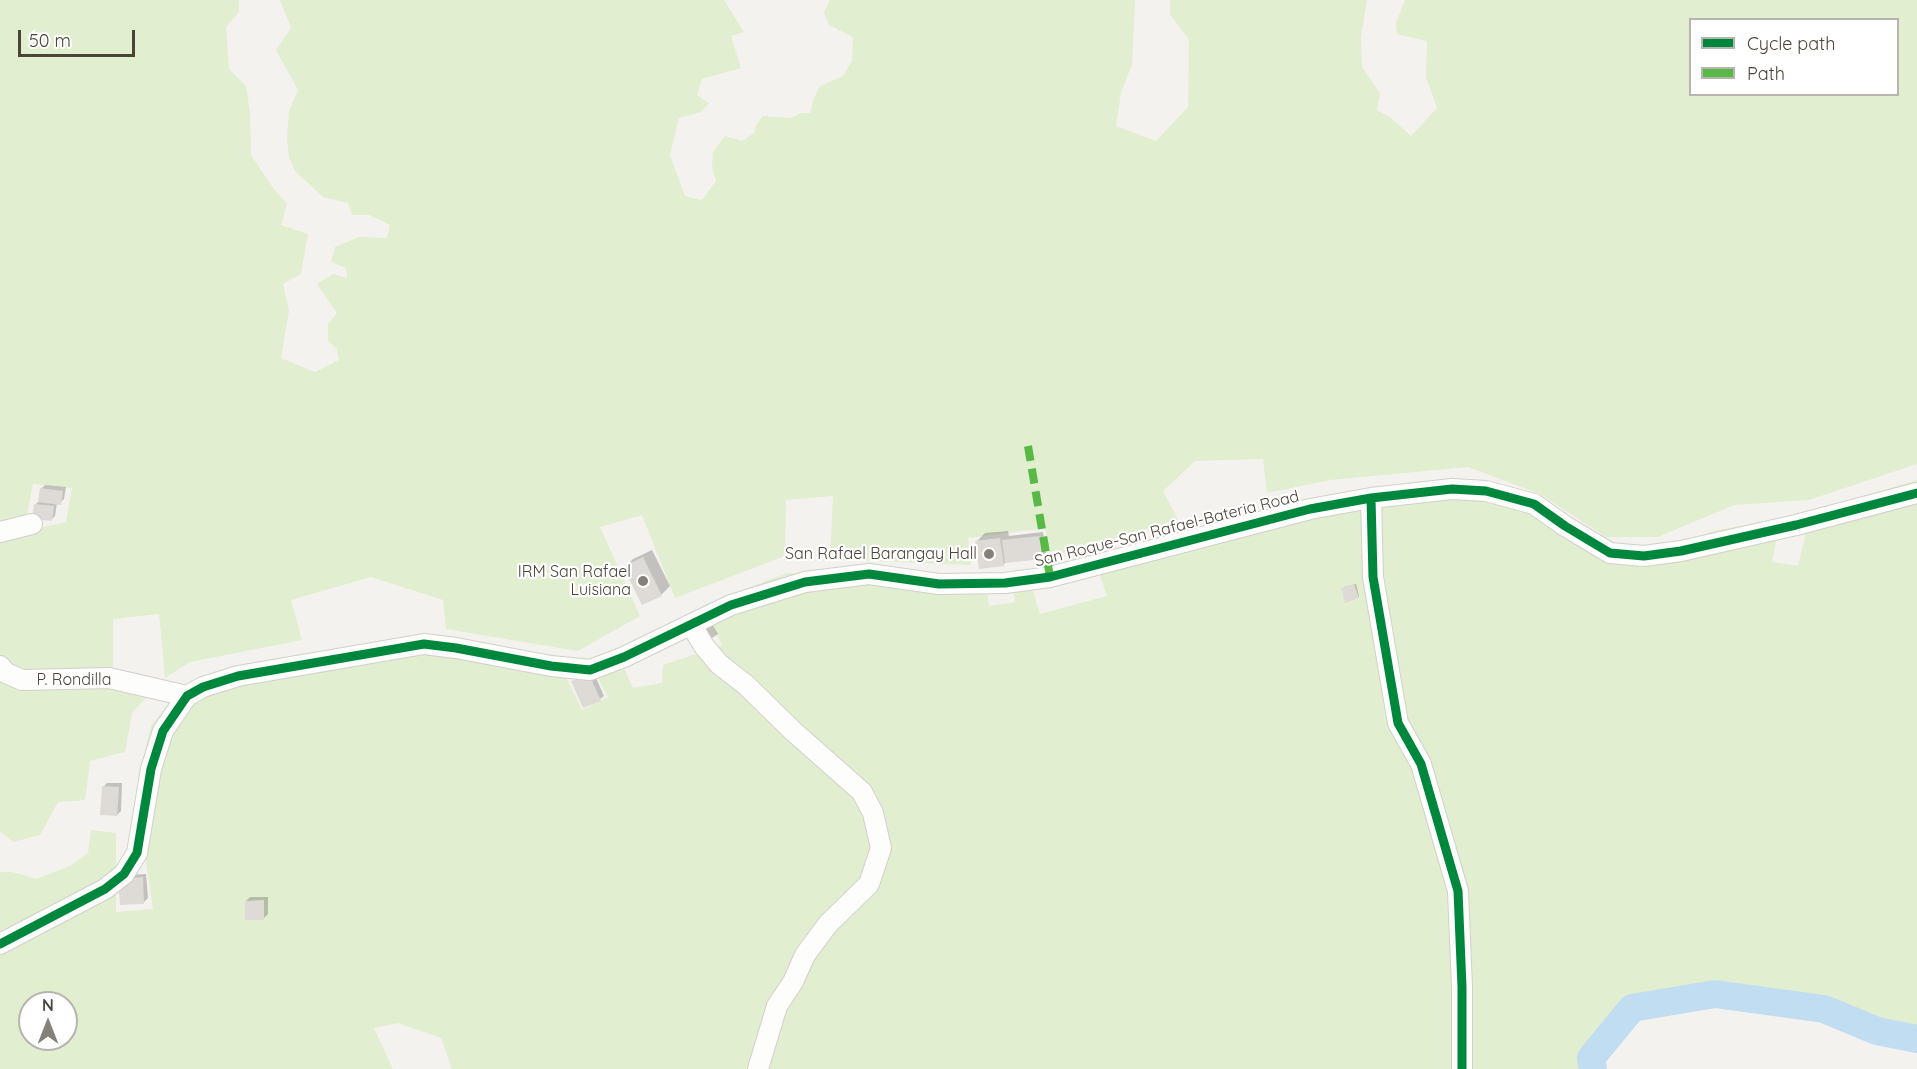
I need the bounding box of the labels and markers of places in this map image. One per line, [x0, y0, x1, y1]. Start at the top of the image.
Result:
place label: San Rafael Barangay Hall [785, 544, 977, 564]
marker: San Rafael Barangay Hall [982, 547, 996, 561]
place label: IRM San Rafael Luisiana [518, 562, 631, 600]
marker: IRM San Rafael Luisiana [636, 574, 650, 588]

